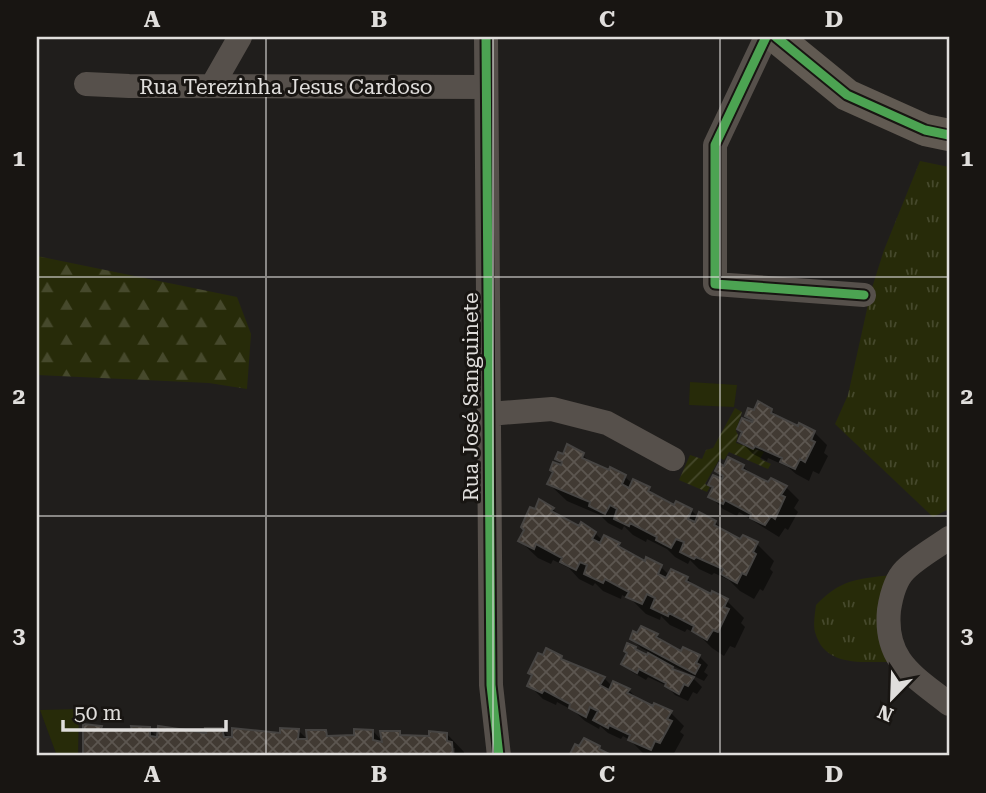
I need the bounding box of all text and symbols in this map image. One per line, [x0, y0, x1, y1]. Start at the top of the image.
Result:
text: A [144, 6, 161, 33]
text: B [371, 6, 387, 33]
text: C [599, 6, 615, 33]
text: D [825, 6, 843, 33]
street label: Rua Terezinha Jesus Cardoso [139, 75, 433, 99]
text: 1 [13, 145, 26, 172]
text: 1 [961, 145, 974, 172]
street label: Rua José Sanguinete [459, 292, 483, 502]
text: 2 [13, 383, 25, 410]
text: 2 [961, 383, 973, 410]
text: 3 [13, 622, 26, 649]
text: 3 [961, 622, 974, 649]
north arrow [856, 664, 926, 734]
scale bar [63, 688, 226, 732]
text: N [874, 700, 897, 727]
text: 50 m [74, 701, 122, 725]
text: A [144, 761, 161, 788]
text: B [371, 761, 387, 788]
text: C [599, 761, 615, 788]
text: D [825, 761, 843, 788]

